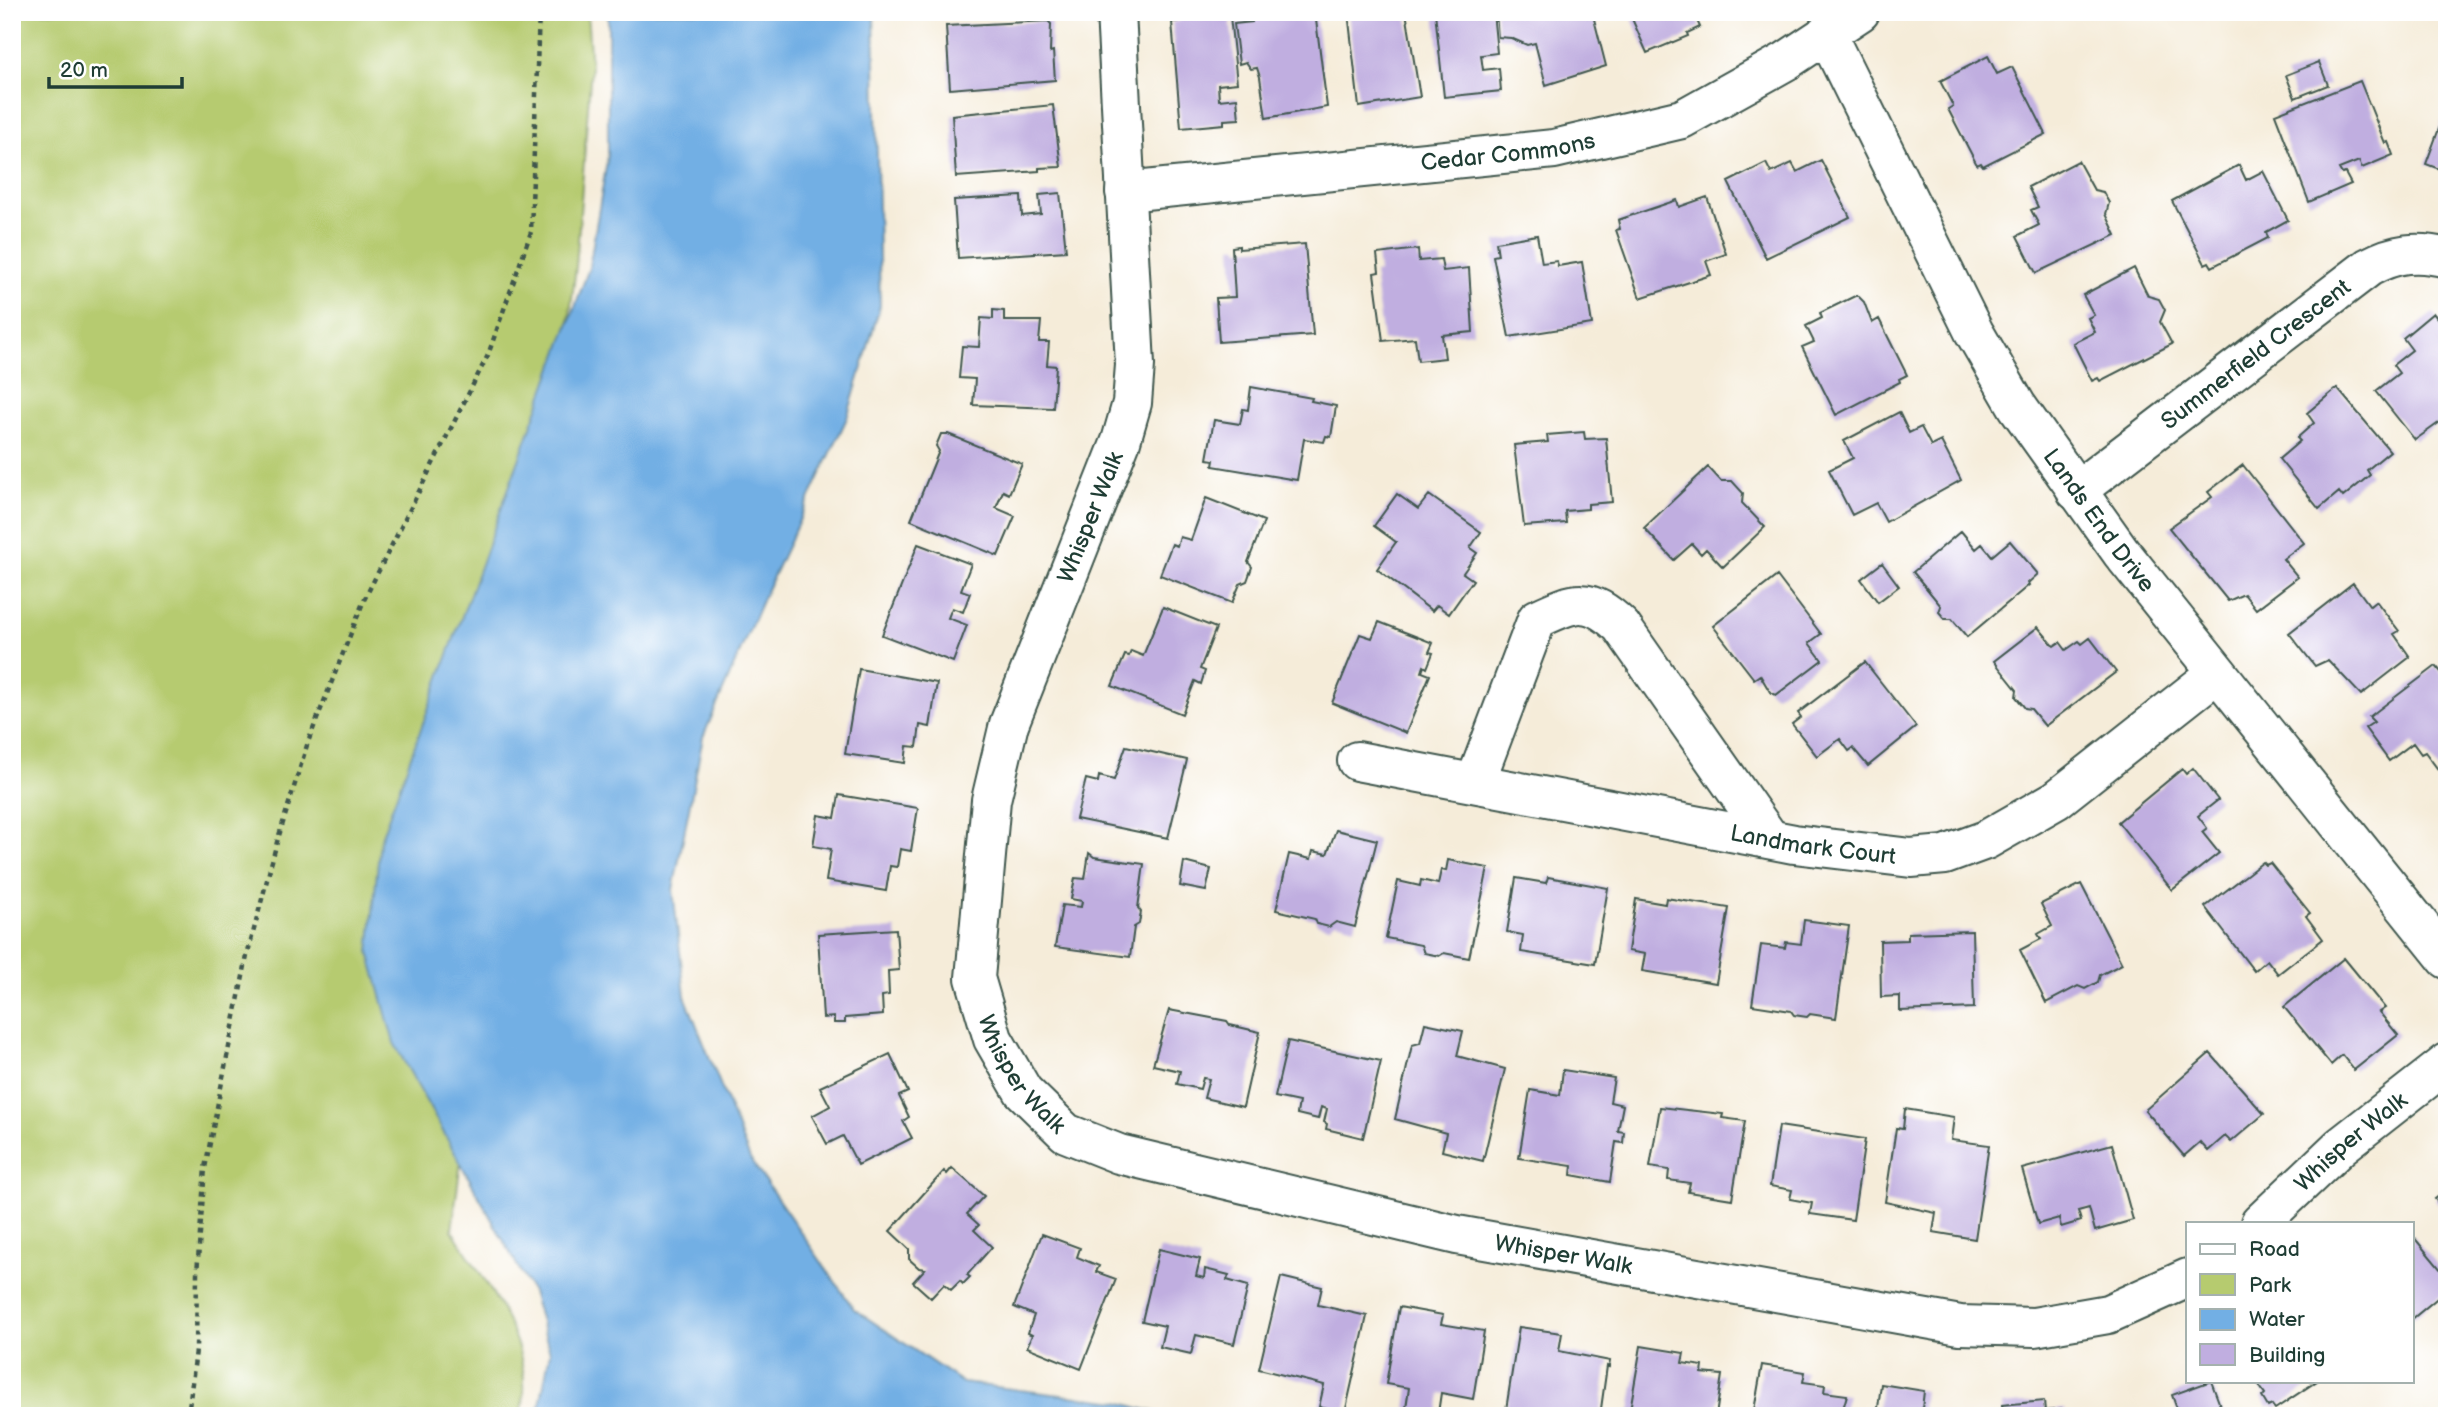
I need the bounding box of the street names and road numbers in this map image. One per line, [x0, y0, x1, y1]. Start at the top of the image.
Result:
street label: Cedar Commons [1419, 127, 1598, 177]
street label: Summerfield Crescent [2156, 273, 2356, 436]
street label: Lands End Drive [2037, 443, 2161, 598]
street label: Whisper Walk [1052, 447, 1130, 587]
street label: Landmark Court [1728, 819, 1898, 871]
street label: Whisper Walk [972, 1012, 1072, 1140]
street label: Whisper Walk [2289, 1086, 2414, 1198]
street label: Whisper Walk [1492, 1229, 1635, 1281]

